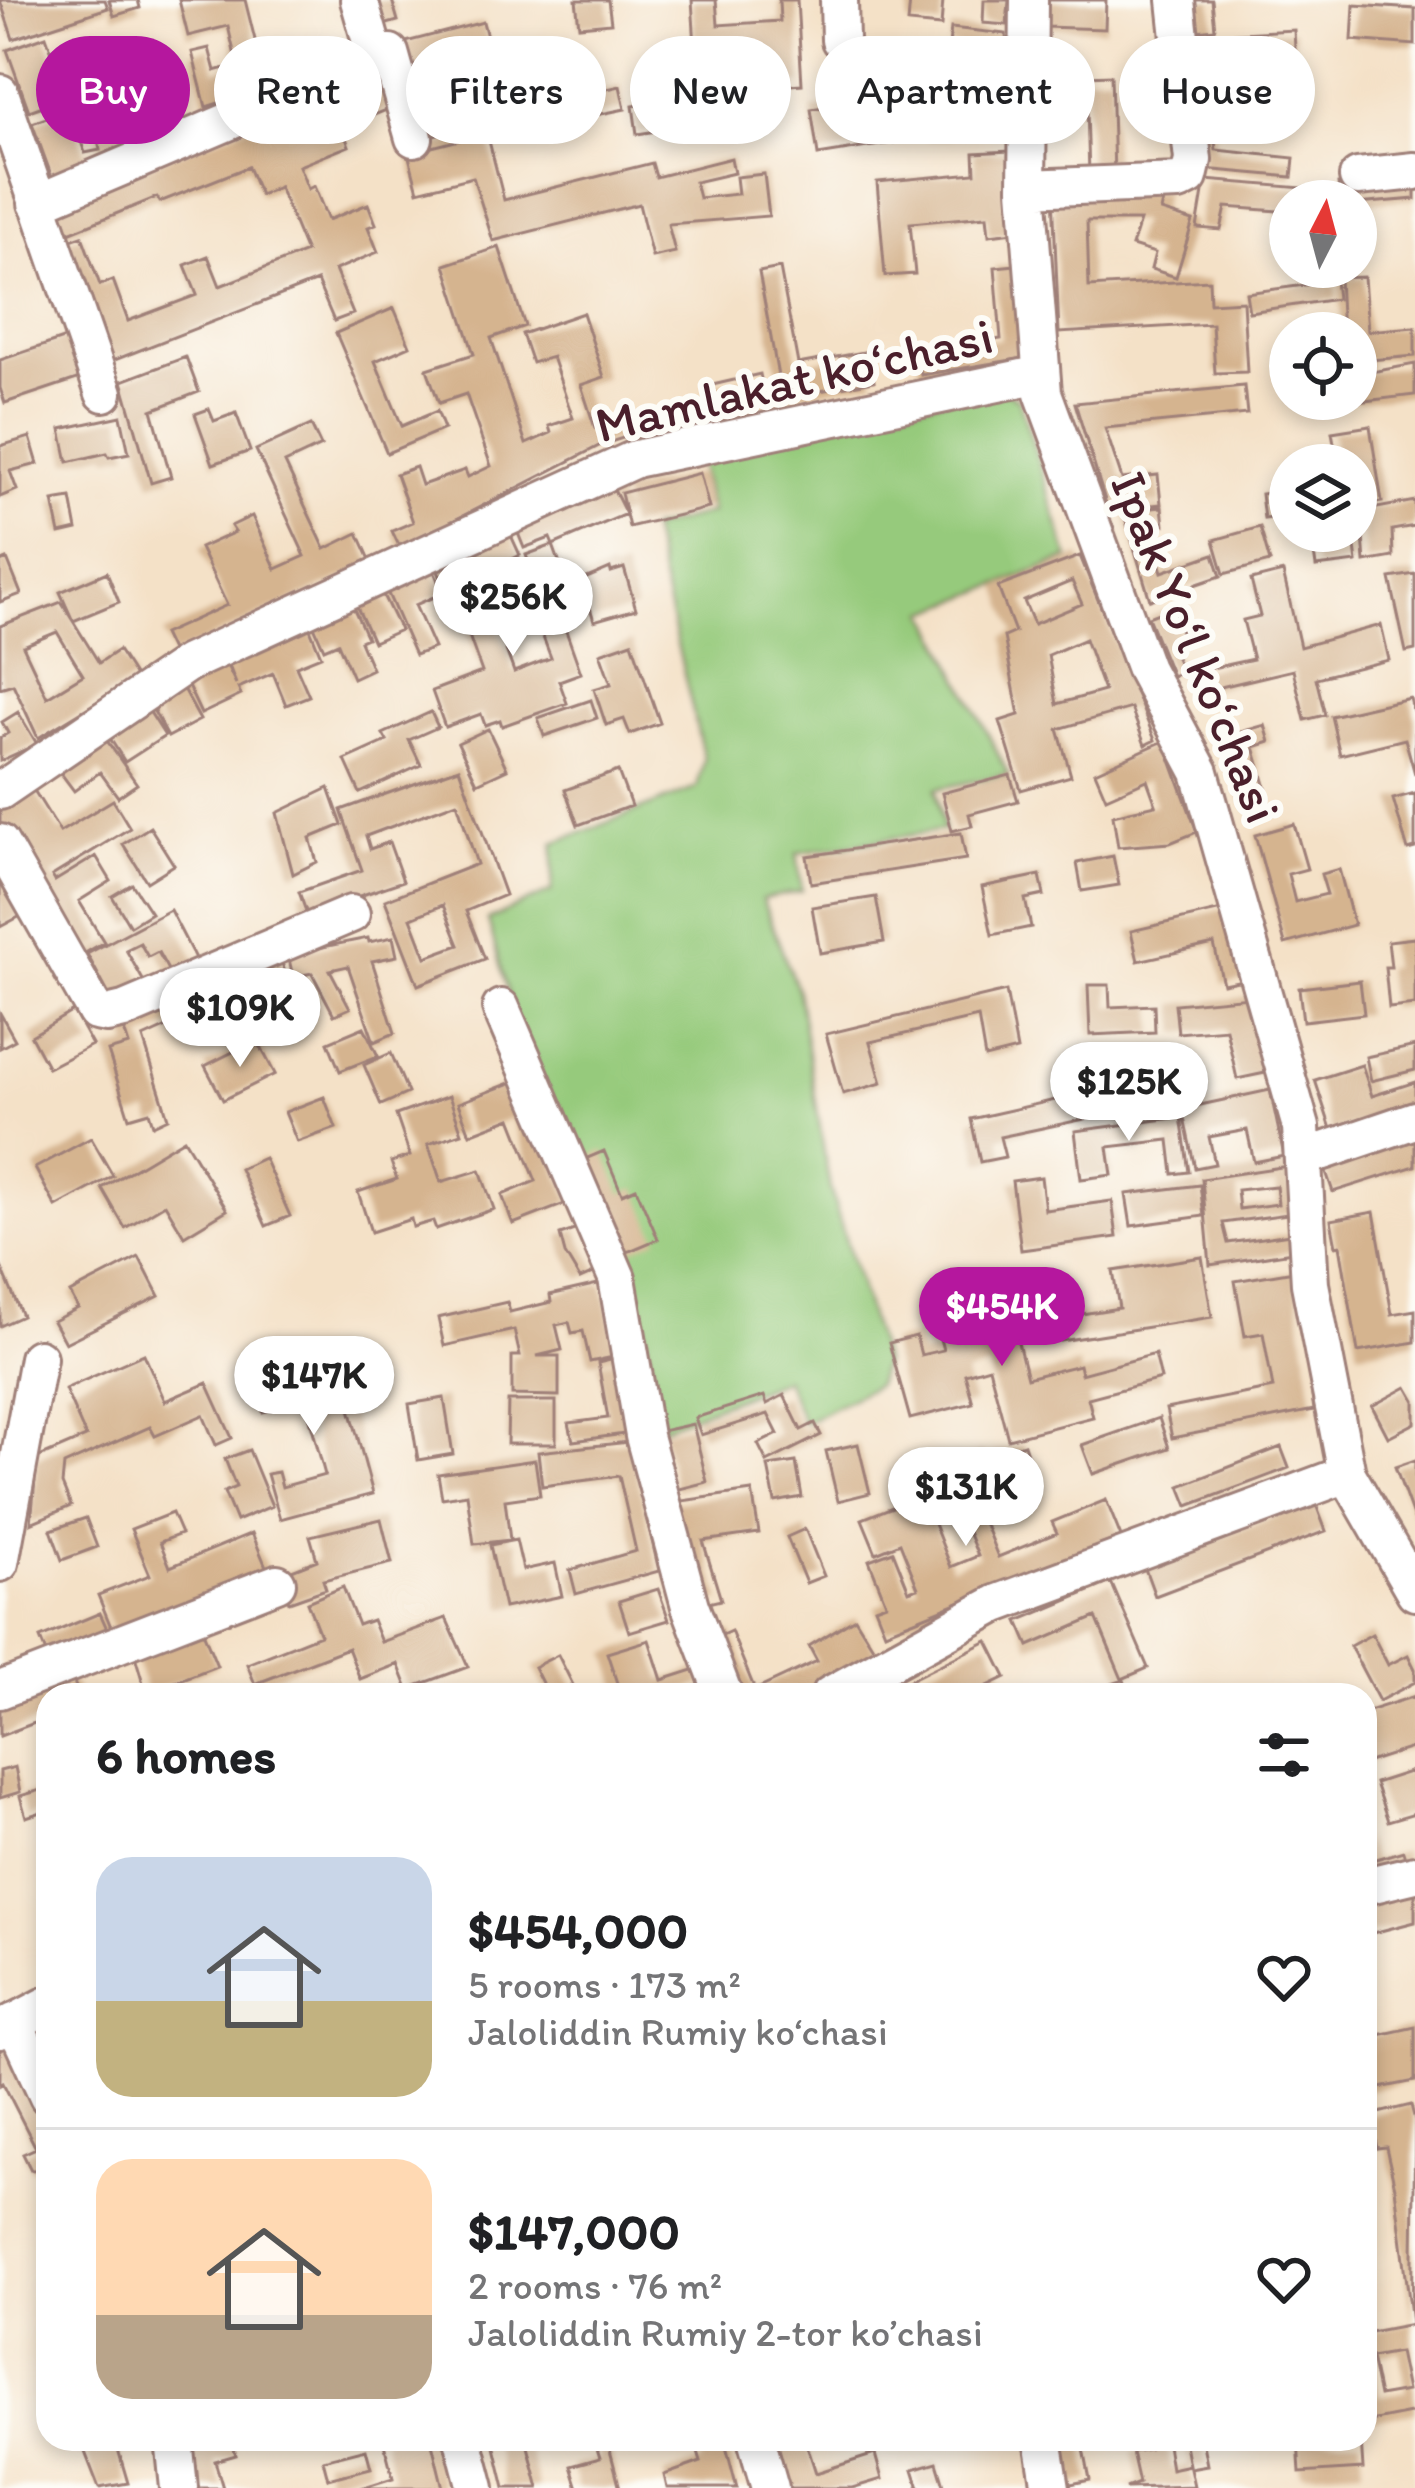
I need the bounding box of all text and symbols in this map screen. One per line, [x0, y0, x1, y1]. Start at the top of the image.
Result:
chip: Buy [36, 36, 190, 144]
chip: Rent [214, 36, 382, 144]
chip: Filters [406, 36, 606, 144]
chip: New [630, 36, 791, 144]
chip: Apartment [815, 36, 1095, 144]
chip: House [1119, 36, 1315, 144]
north arrow [1269, 180, 1377, 288]
map controls [1269, 180, 1377, 552]
street label: Mamlakat koʻchasi [589, 305, 999, 455]
button: locate [1269, 312, 1377, 420]
button: layers [1269, 444, 1377, 552]
street label: Ipak Yoʻl koʻchasi [1098, 463, 1294, 831]
pin: $256K [429, 557, 597, 659]
text: $256K [460, 572, 566, 619]
pin: $109K [156, 968, 324, 1070]
text: $109K [186, 983, 294, 1030]
pin: $125K [1045, 1042, 1213, 1144]
text: $125K [1077, 1057, 1181, 1104]
pin: $454K [918, 1267, 1086, 1369]
text: $454K [946, 1282, 1058, 1329]
pin: $147K [230, 1336, 398, 1438]
text: $147K [261, 1351, 367, 1398]
pin: $131K [882, 1447, 1050, 1549]
text: $131K [915, 1462, 1017, 1509]
icon: filters [1251, 1722, 1317, 1788]
text: 6 homes [96, 1725, 276, 1786]
text: $454,000 [468, 1900, 688, 1961]
icon: home [192, 1905, 336, 2049]
icon: heart [1251, 1944, 1317, 2010]
text: 5 rooms · 173 m² [468, 1961, 741, 2008]
text: Jaloliddin Rumiy koʻchasi [468, 2008, 888, 2055]
text: $147,000 [468, 2201, 680, 2262]
icon: home [192, 2207, 336, 2351]
icon: heart [1251, 2246, 1317, 2312]
text: 2 rooms · 76 m² [468, 2262, 722, 2309]
text: Jaloliddin Rumiy 2-tor koʼchasi [468, 2309, 983, 2356]

